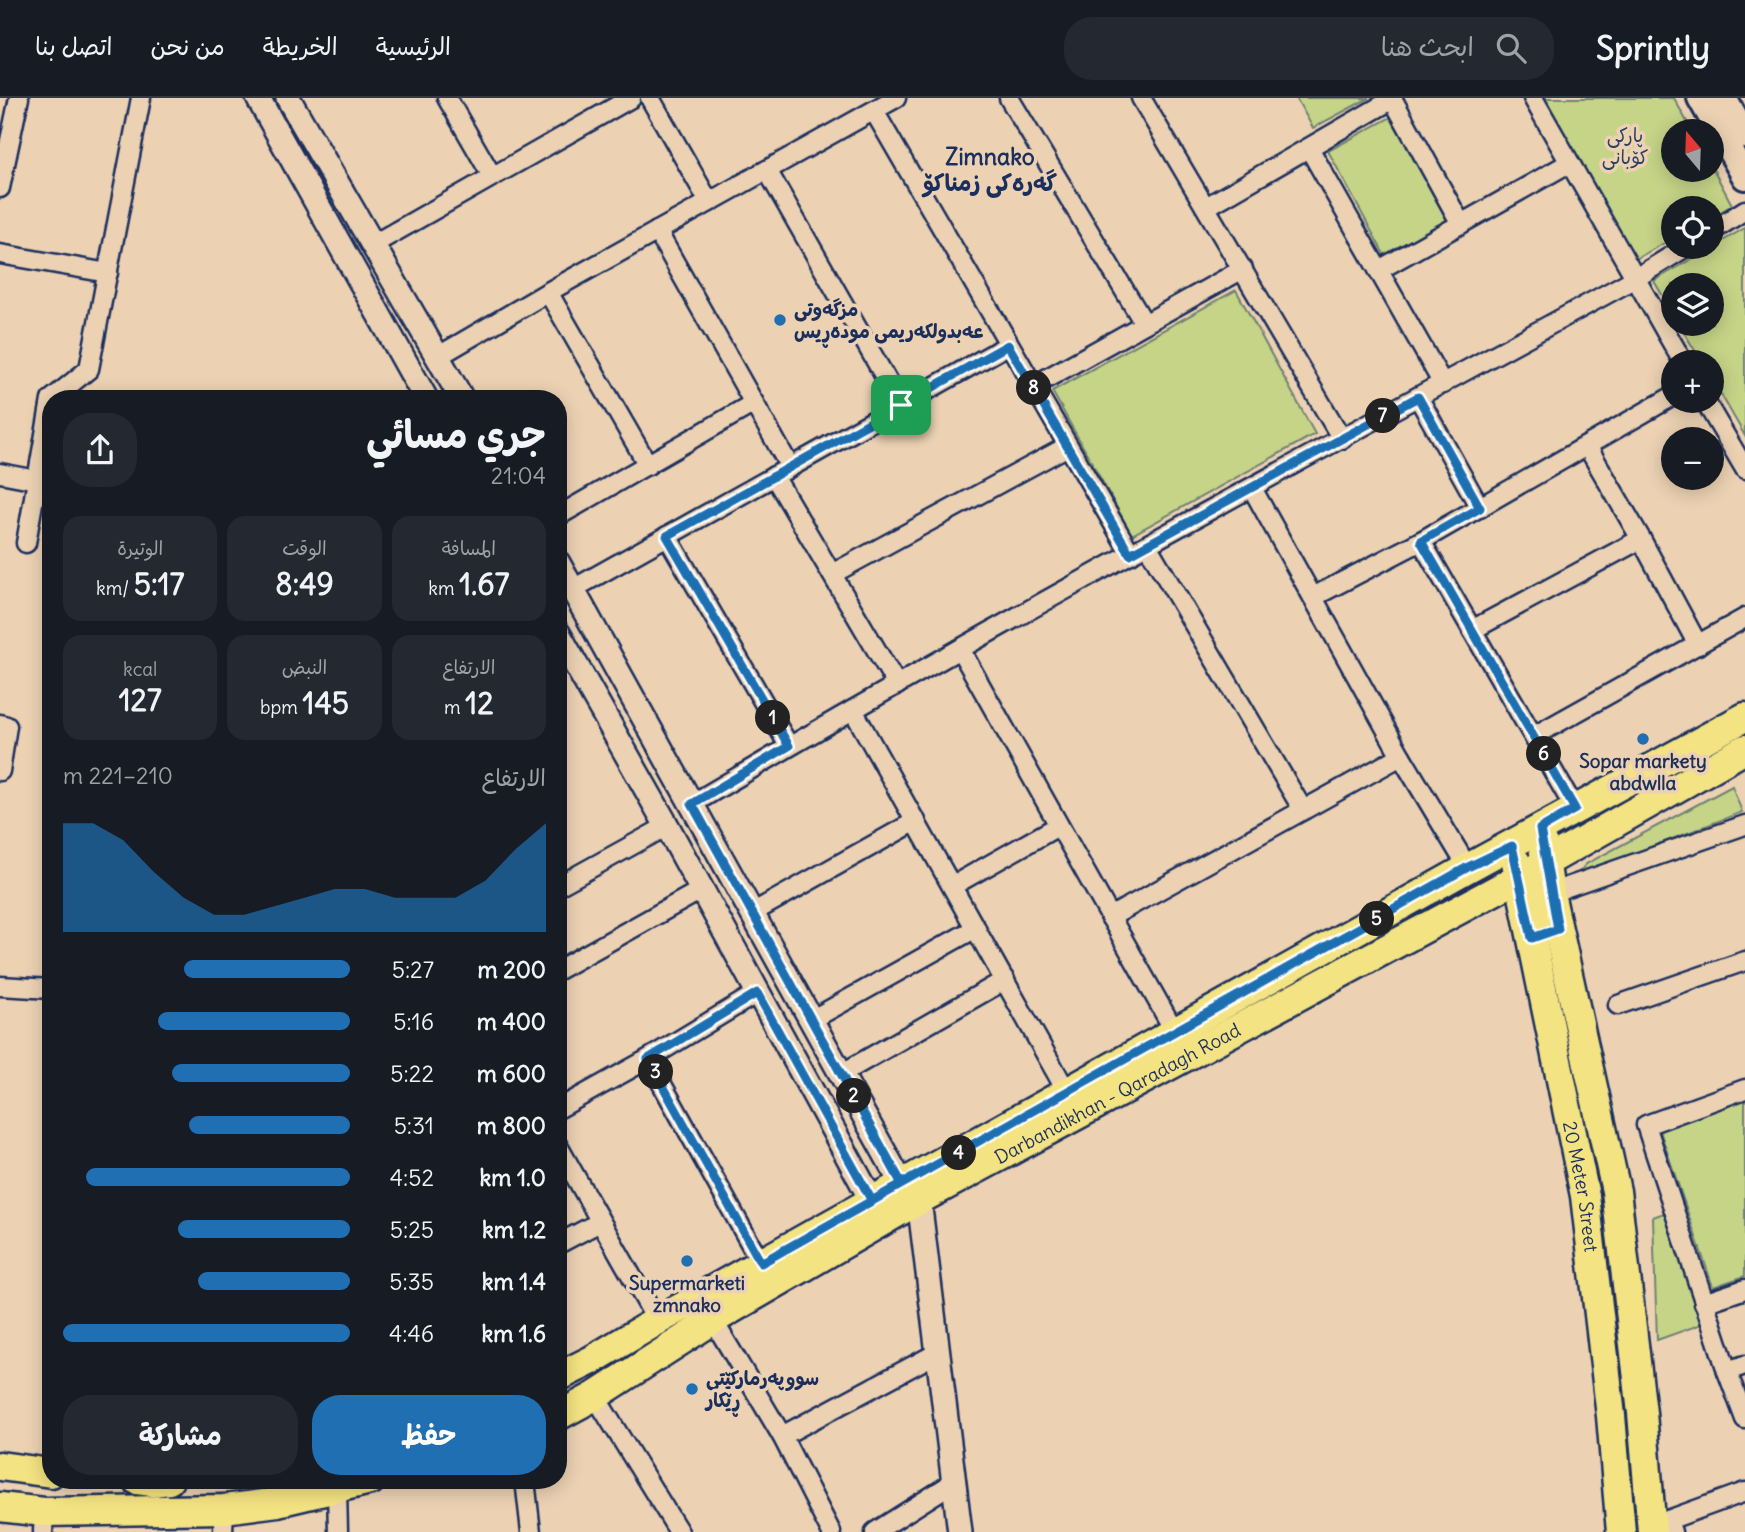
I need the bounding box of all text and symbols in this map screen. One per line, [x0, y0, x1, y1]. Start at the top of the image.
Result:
search box [1064, 17, 1554, 80]
text: Sprintly [1596, 27, 1710, 69]
icon: search [1492, 29, 1530, 67]
text: ابحث هنا [1381, 30, 1474, 63]
text: اتصل بنا [35, 31, 113, 61]
text: من نحن [151, 31, 225, 61]
text: الخريطة [263, 31, 338, 61]
text: الرئيسية [376, 31, 451, 61]
north arrow [1661, 119, 1724, 182]
map controls [1661, 119, 1724, 490]
park label: پارکی کۆبانی [1602, 123, 1648, 170]
district label: Zimnako گەرەکی زمناکۆ [921, 142, 1058, 198]
button: locate [1661, 196, 1724, 259]
button: layers [1661, 273, 1724, 336]
place label: مزگەوتی عەبدولکەریمی مودەڕیس [794, 297, 983, 348]
marker: مزگەوتی عەبدولکەریمی مودەڕیس [772, 312, 788, 328]
button: + [1661, 350, 1724, 413]
pin: 8 [1016, 370, 1052, 406]
pin [871, 375, 931, 435]
text: 8 [1028, 375, 1039, 399]
icon: arrive [882, 386, 920, 424]
pin: 7 [1366, 398, 1400, 434]
text: 7 [1378, 403, 1387, 427]
text: جري مسائي [366, 411, 546, 458]
button: share [63, 413, 137, 487]
button: − [1661, 427, 1724, 490]
text: 21:04 [491, 461, 546, 490]
text: الوتيرة [117, 536, 163, 560]
text: الوقت [282, 536, 327, 560]
text: المسافة [442, 536, 496, 560]
text: 5:17 [134, 565, 184, 603]
text: 8:49 [275, 565, 334, 603]
text: 1.67 [459, 565, 509, 603]
text: /km [96, 576, 134, 600]
text: km [428, 576, 459, 600]
text: النبض [282, 655, 327, 679]
text: الارتفاع [442, 655, 495, 679]
text: kcal [123, 657, 157, 681]
text: 127 [119, 681, 162, 719]
text: 145 [303, 684, 349, 722]
text: 12 [465, 684, 494, 722]
text: bpm [260, 695, 303, 719]
text: m [444, 695, 465, 719]
pin: 1 [756, 700, 790, 736]
text: 1 [769, 705, 776, 729]
marker: Sopar markety abdwlla [1635, 731, 1651, 747]
pin: 6 [1526, 736, 1562, 772]
text: 6 [1538, 741, 1549, 765]
place label: Sopar markety abdwlla [1579, 749, 1707, 795]
text: 210–221 m [63, 761, 173, 790]
text: الارتفاع [482, 763, 546, 792]
pin: 5 [1360, 902, 1394, 936]
text: 5 [1371, 906, 1382, 930]
text: 5:27 [392, 955, 434, 984]
text: 200 m [477, 955, 546, 984]
text: 5:16 [393, 1007, 434, 1036]
text: 400 m [477, 1007, 546, 1036]
street label: Darbandikhan - Qaradagh Road [990, 1018, 1245, 1169]
pin: 3 [638, 1054, 674, 1090]
text: 5:22 [390, 1059, 434, 1088]
text: 600 m [477, 1059, 546, 1088]
text: 3 [650, 1059, 661, 1083]
pin: 2 [836, 1079, 872, 1114]
text: 2 [848, 1083, 859, 1107]
text: 5:31 [394, 1111, 434, 1140]
text: 800 m [477, 1111, 546, 1140]
street label: 20 Meter Street [1558, 1119, 1604, 1253]
pin: 4 [942, 1136, 976, 1170]
text: 4 [953, 1140, 964, 1164]
text: 4:52 [390, 1163, 434, 1192]
text: 1.0 km [480, 1163, 546, 1192]
text: 5:25 [390, 1215, 434, 1244]
text: 1.2 km [482, 1215, 546, 1244]
marker: Supermarketi zmnako [679, 1253, 695, 1269]
text: 5:35 [389, 1267, 434, 1296]
text: 1.4 km [482, 1267, 546, 1296]
place label: Supermarketi zmnako [629, 1271, 745, 1317]
text: 4:46 [389, 1319, 434, 1348]
text: 1.6 km [481, 1319, 546, 1348]
place label: سووپەرمارکێتی ڕێکار [704, 1366, 819, 1417]
marker: سووپەرمارکێتی ڕێکار [684, 1381, 700, 1397]
button: مشاركة [63, 1395, 298, 1475]
button: حفظ [312, 1395, 546, 1475]

